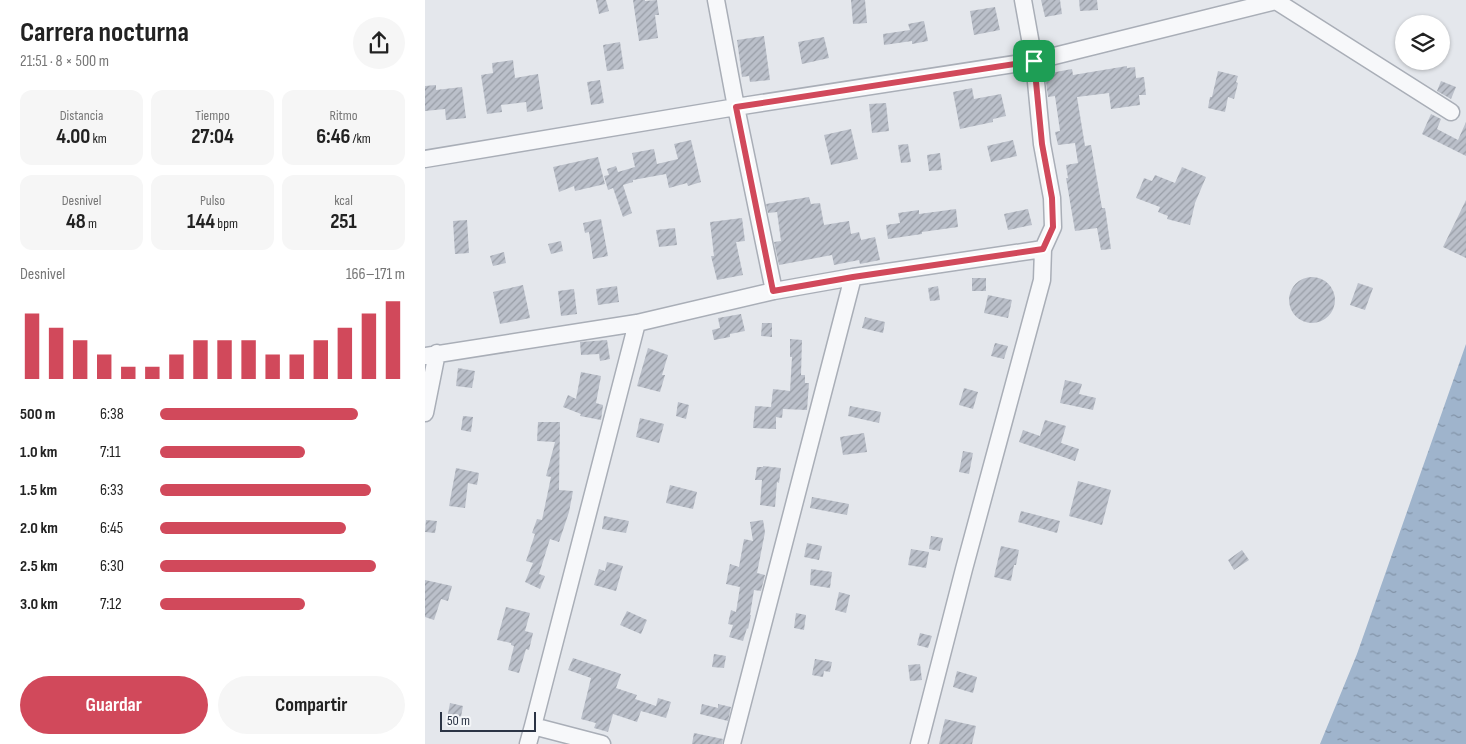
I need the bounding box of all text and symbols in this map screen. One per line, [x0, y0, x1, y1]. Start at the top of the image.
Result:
map controls [1395, 15, 1450, 70]
button: layers [1395, 15, 1450, 70]
text: Carrera nocturna [20, 16, 189, 49]
button: share [353, 17, 405, 69]
pin [1013, 40, 1055, 82]
icon: arrive [1020, 47, 1048, 75]
text: 21:51 · 8 × 500 m [20, 52, 109, 71]
text: Distancia [60, 107, 103, 124]
text: Tiempo [195, 107, 230, 124]
text: Ritmo [329, 107, 358, 124]
text: 4.00 [56, 124, 90, 149]
text: 27:04 [191, 124, 234, 149]
text: 6:46 [316, 124, 350, 149]
text: km [90, 130, 107, 147]
text: /km [350, 130, 371, 147]
text: Desnivel [62, 192, 101, 209]
text: Pulso [200, 192, 225, 209]
text: kcal [334, 192, 353, 209]
text: 48 [66, 209, 86, 234]
text: 144 [187, 209, 215, 234]
text: 251 [330, 209, 357, 234]
text: m [86, 215, 97, 232]
text: bpm [215, 215, 238, 232]
text: Desnivel [20, 265, 65, 284]
text: 166–171 m [346, 265, 405, 284]
text: 500 m [20, 405, 55, 424]
text: 6:38 [100, 405, 124, 424]
text: 1.0 km [20, 443, 57, 462]
text: 7:11 [100, 443, 121, 462]
text: 1.5 km [20, 481, 57, 500]
text: 6:33 [100, 481, 123, 500]
text: 2.0 km [20, 519, 58, 538]
text: 6:45 [100, 519, 123, 538]
text: 2.5 km [20, 557, 58, 576]
text: 6:30 [100, 557, 124, 576]
text: 3.0 km [20, 595, 58, 614]
text: 7:12 [100, 595, 122, 614]
button: Guardar [20, 676, 208, 734]
button: Compartir [218, 676, 405, 734]
scale bar [440, 709, 536, 732]
text: 50 m [447, 712, 470, 729]

